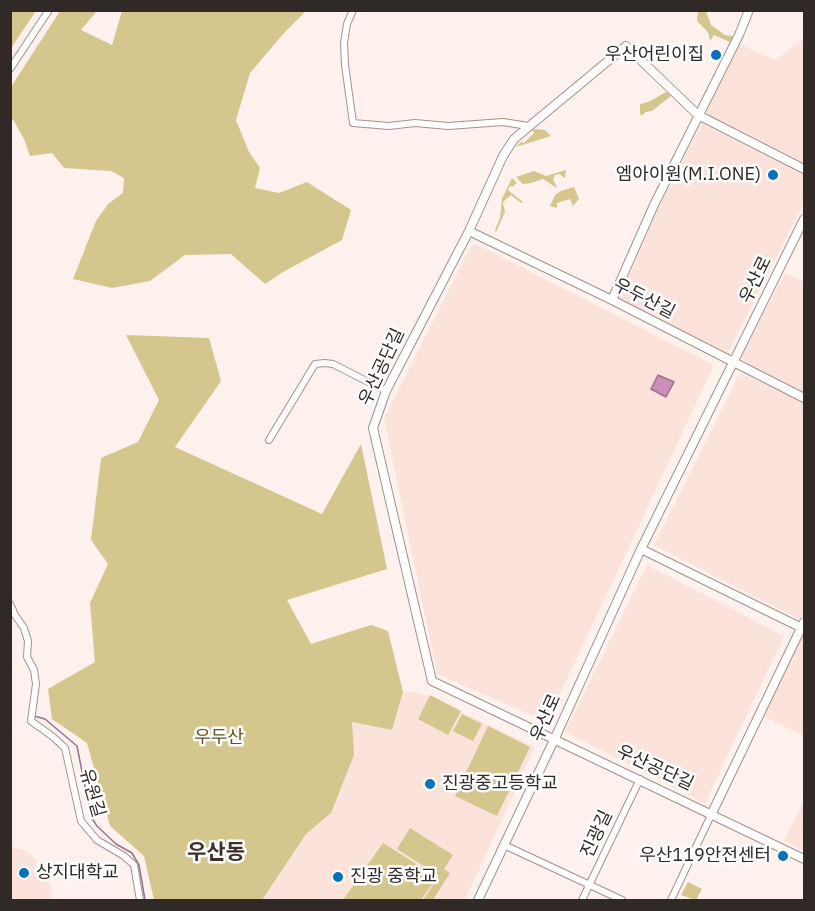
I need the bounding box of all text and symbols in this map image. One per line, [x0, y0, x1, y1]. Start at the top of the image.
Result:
place label: 우산어린이집 [605, 44, 704, 66]
marker: 우산어린이집 [709, 48, 723, 62]
place label: 엠아이원(M.I.ONE) [616, 164, 761, 186]
marker: 엠아이원(M.I.ONE) [766, 168, 780, 182]
street label: 우산로 [735, 253, 777, 307]
street label: 우두산길 [610, 274, 678, 324]
street label: 우산공단길 [355, 325, 409, 409]
street label: 우산로 [526, 691, 566, 745]
park label: 우두산 [194, 727, 244, 749]
street label: 우산공단길 [613, 741, 697, 795]
street label: 유원길 [75, 766, 109, 820]
place label: 진광중고등학교 [442, 773, 558, 795]
marker: 진광중고등학교 [423, 777, 437, 791]
street label: 진광길 [577, 807, 617, 861]
district label: 우산동 [187, 840, 245, 866]
place label: 우산119안전센터 [639, 845, 771, 867]
marker: 우산119안전센터 [776, 849, 790, 863]
place label: 상지대학교 [36, 862, 119, 884]
marker: 상지대학교 [17, 866, 31, 880]
place label: 진광 중학교 [350, 866, 437, 888]
marker: 진광 중학교 [331, 870, 345, 884]

